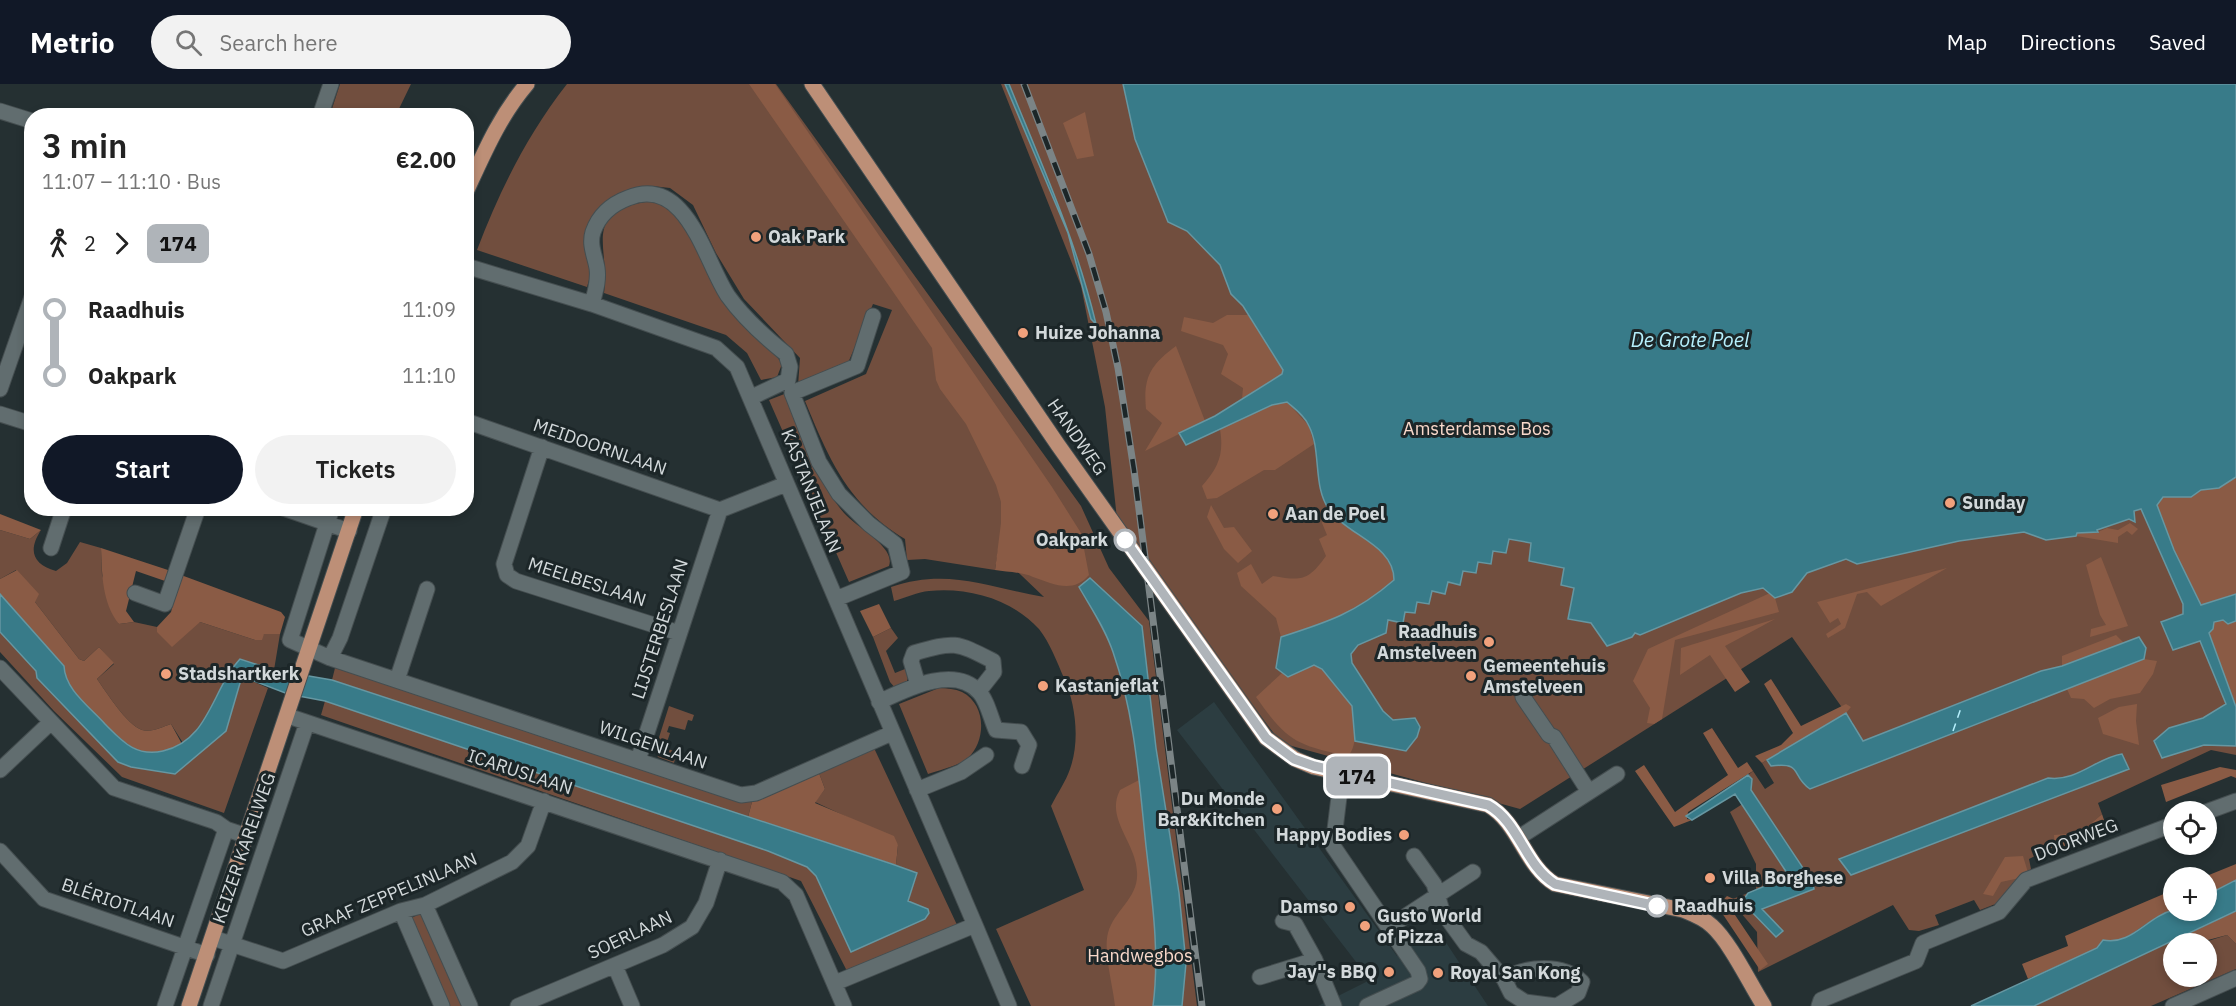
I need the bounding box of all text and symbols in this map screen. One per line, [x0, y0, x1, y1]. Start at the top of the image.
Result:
search box [151, 15, 571, 69]
text: Metrio [30, 24, 115, 61]
icon: search [172, 26, 205, 59]
text: Search here [220, 28, 337, 57]
text: Map [1947, 28, 1987, 56]
text: Directions [2020, 28, 2116, 56]
text: Saved [2149, 28, 2206, 56]
text: 3 min [42, 124, 127, 167]
text: €2.00 [396, 145, 456, 174]
text: 11:07 – 11:10 · Bus [42, 168, 221, 195]
place label: Oak Park [768, 225, 846, 248]
icon: walk [42, 227, 75, 260]
icon: forward [105, 227, 138, 260]
text: 174 [159, 229, 197, 257]
text: 2 [84, 230, 96, 257]
marker: Oak Park [749, 230, 763, 244]
text: Raadhuis [88, 295, 185, 324]
text: 11:09 [402, 296, 456, 323]
place label: Huize Johanna [1035, 321, 1160, 344]
marker: Huize Johanna [1016, 326, 1030, 340]
water label: De Grote Poel [1631, 326, 1750, 353]
text: Oakpark [88, 361, 176, 390]
text: 11:10 [402, 362, 456, 389]
street label: HANDWEG [1043, 394, 1112, 479]
street label: MEIDOORNLAAN [530, 413, 670, 480]
park label: Amsterdamse Bos [1403, 417, 1551, 440]
street label: KASTANJELAAN [776, 425, 847, 556]
button: Start [42, 435, 243, 504]
button: Tickets [255, 435, 456, 504]
place label: Sunday [1962, 491, 2026, 514]
marker: Sunday [1943, 496, 1957, 510]
place label: Aan de Poel [1285, 502, 1386, 525]
marker: Aan de Poel [1266, 507, 1280, 521]
place label: Oakpark [1036, 528, 1109, 551]
marker: Oakpark [1114, 529, 1136, 551]
street label: MEELBESLAAN [525, 552, 649, 611]
street label: LIJSTERBESLAAN [626, 556, 693, 702]
place label: Raadhuis Amstelveen [1377, 620, 1477, 664]
marker: Raadhuis Amstelveen [1482, 635, 1496, 649]
place label: Gemeentehuis Amstelveen [1483, 654, 1606, 698]
place label: Stadshartkerk [178, 662, 300, 685]
marker: Stadshartkerk [159, 667, 173, 681]
marker: Gemeentehuis Amstelveen [1464, 669, 1478, 683]
place label: Kastanjeflat [1055, 674, 1159, 697]
marker: Kastanjeflat [1036, 679, 1050, 693]
street label: WILGENLAAN [596, 715, 710, 774]
street label: ICARUSLAAN [465, 744, 576, 799]
line badge: 174 [1322, 756, 1392, 796]
text: 174 [1338, 762, 1376, 790]
street label: KEIZER KARELWEG [207, 769, 280, 926]
place label: Du Monde Bar&Kitchen [1157, 787, 1265, 831]
map controls [2163, 801, 2217, 987]
button: locate [2163, 801, 2217, 855]
marker: Du Monde Bar&Kitchen [1270, 802, 1284, 816]
street label: DOORWEG [2031, 813, 2121, 866]
place label: Happy Bodies [1276, 823, 1392, 846]
marker: Happy Bodies [1397, 828, 1411, 842]
street label: GRAAF ZEPPELINLAAN [297, 847, 480, 942]
place label: Villa Borghese [1722, 866, 1843, 889]
button: + [2163, 867, 2217, 921]
marker: Villa Borghese [1703, 871, 1717, 885]
street label: BLÉRIOTLAAN [59, 872, 178, 933]
place label: Raadhuis [1674, 894, 1753, 917]
place label: Damso [1280, 895, 1338, 918]
marker: Raadhuis [1646, 895, 1668, 917]
marker: Damso [1343, 900, 1357, 914]
place label: Gusto World of Pizza [1377, 904, 1482, 948]
street label: SOERLAAN [584, 905, 676, 964]
marker: Gusto World of Pizza [1358, 919, 1372, 933]
button: − [2163, 933, 2217, 987]
park label: Handwegbos [1087, 944, 1193, 967]
place label: Jay''s BBQ [1287, 960, 1377, 983]
place label: Royal San Kong [1450, 961, 1581, 984]
marker: Jay''s BBQ [1382, 965, 1396, 979]
marker: Royal San Kong [1431, 966, 1445, 980]

